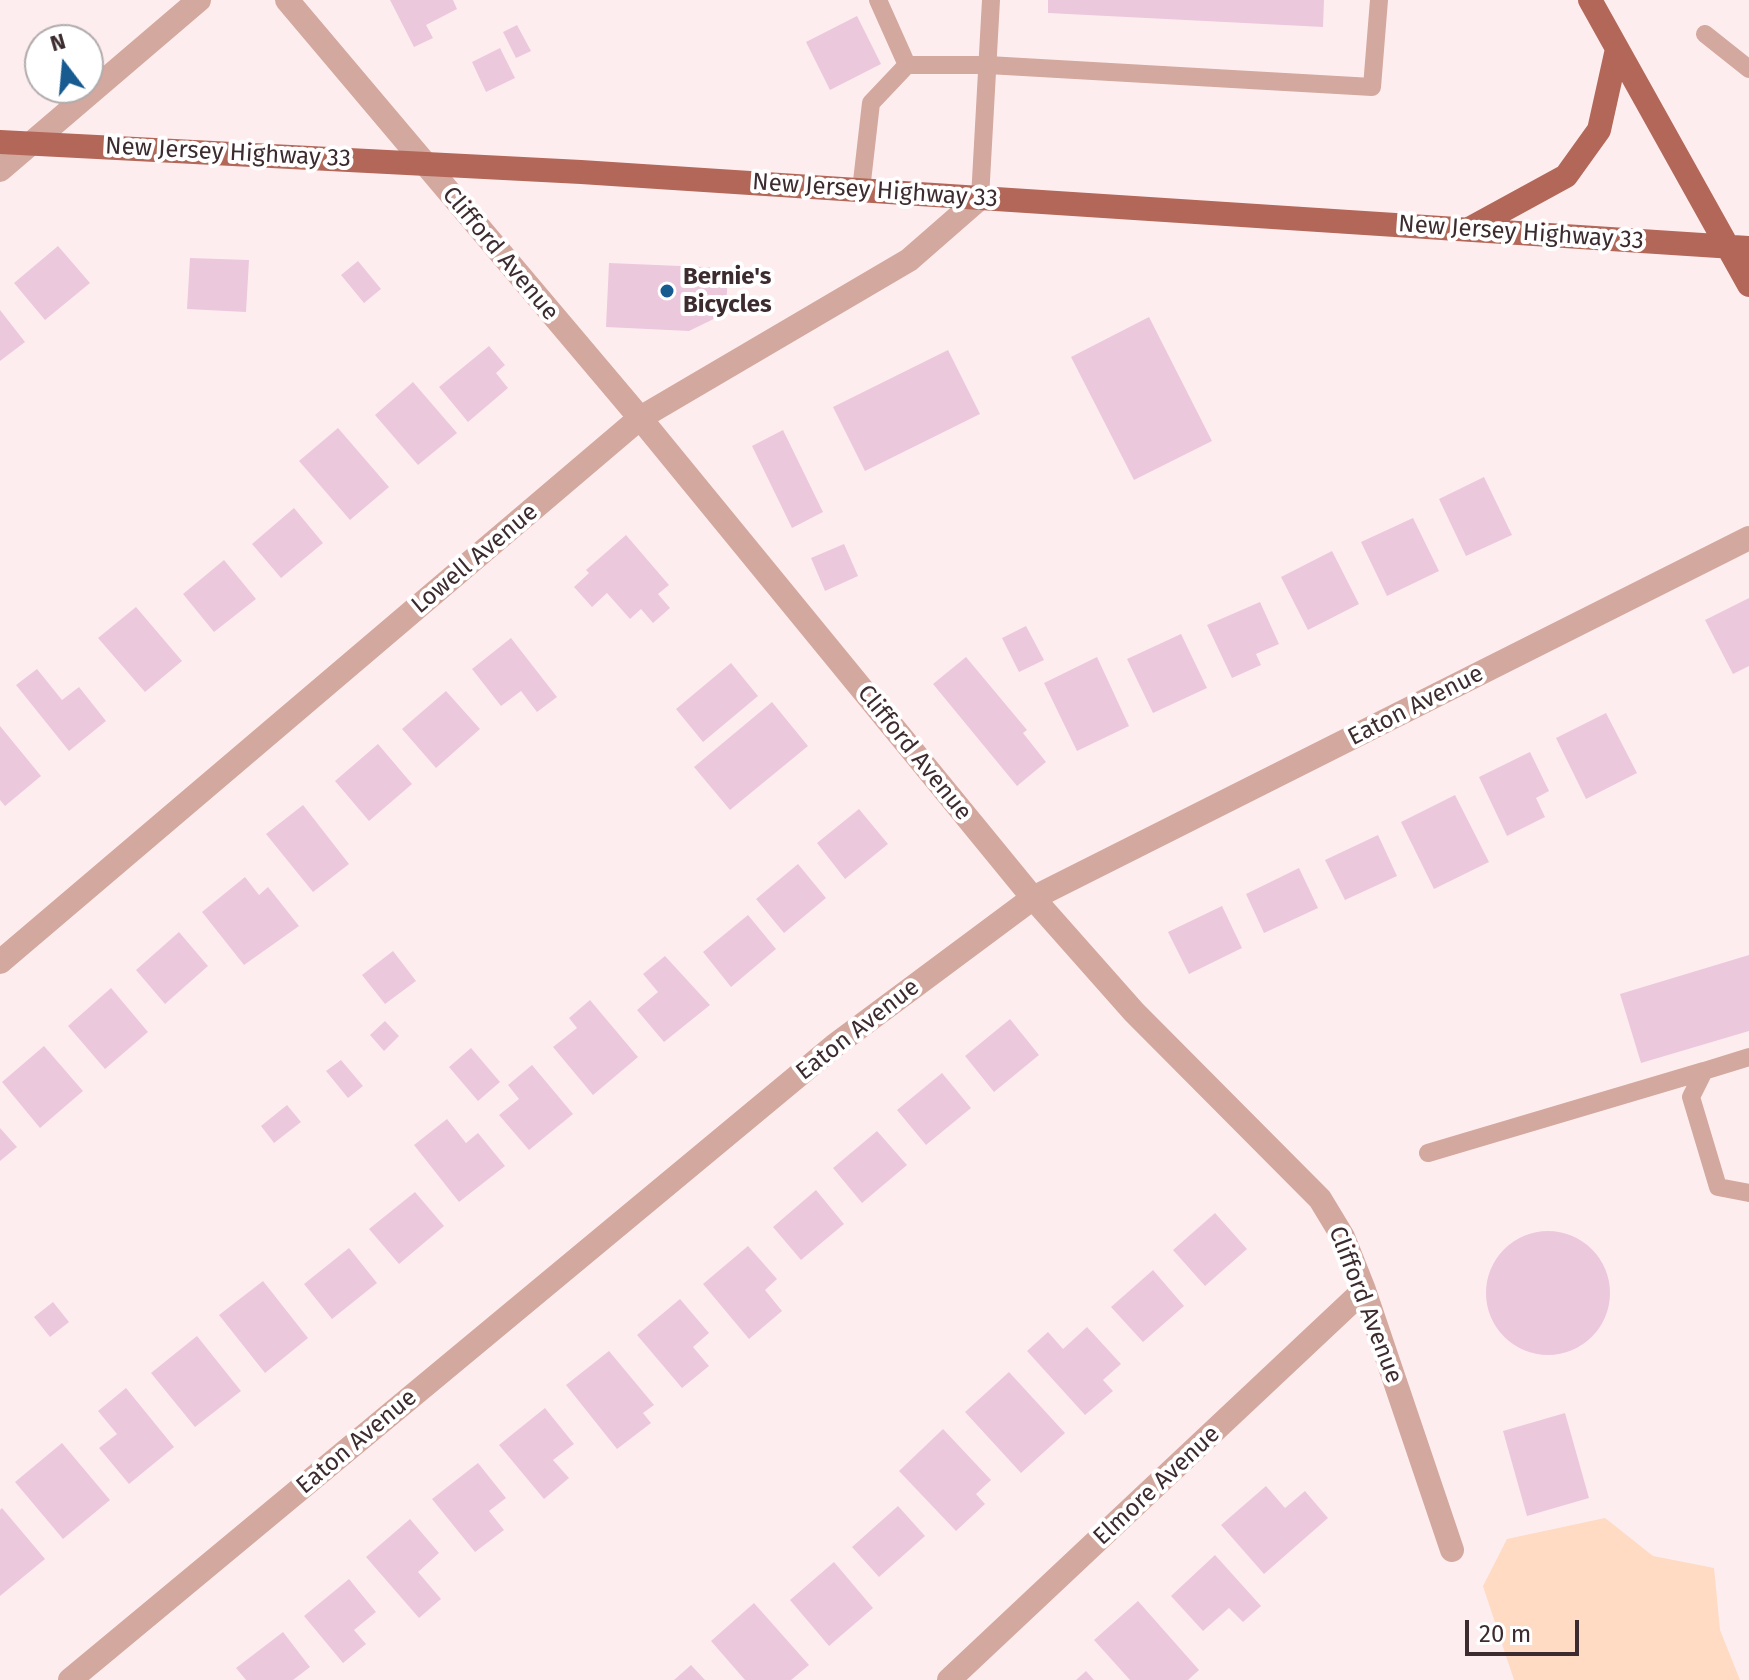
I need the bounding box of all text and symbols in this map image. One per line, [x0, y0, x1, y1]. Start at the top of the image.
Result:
north arrow [24, 24, 104, 104]
text: N [47, 27, 69, 57]
street label: New Jersey Highway 33 [104, 132, 352, 174]
street label: New Jersey Highway 33 [751, 168, 999, 214]
street label: Clifford Avenue [436, 181, 564, 327]
street label: New Jersey Highway 33 [1397, 210, 1645, 256]
place label: Bernie's Bicycles [683, 263, 772, 319]
marker: Bernie's Bicycles [658, 282, 676, 300]
street label: Lowell Avenue [406, 498, 544, 620]
street label: Eaton Avenue [1344, 660, 1488, 752]
street label: Clifford Avenue [851, 680, 977, 826]
street label: Eaton Avenue [791, 973, 925, 1087]
street label: Clifford Avenue [1322, 1222, 1408, 1388]
street label: Eaton Avenue [291, 1383, 423, 1501]
street label: Elmore Avenue [1088, 1420, 1226, 1552]
scale bar [1469, 1604, 1583, 1654]
text: 20 m [1479, 1620, 1531, 1648]

